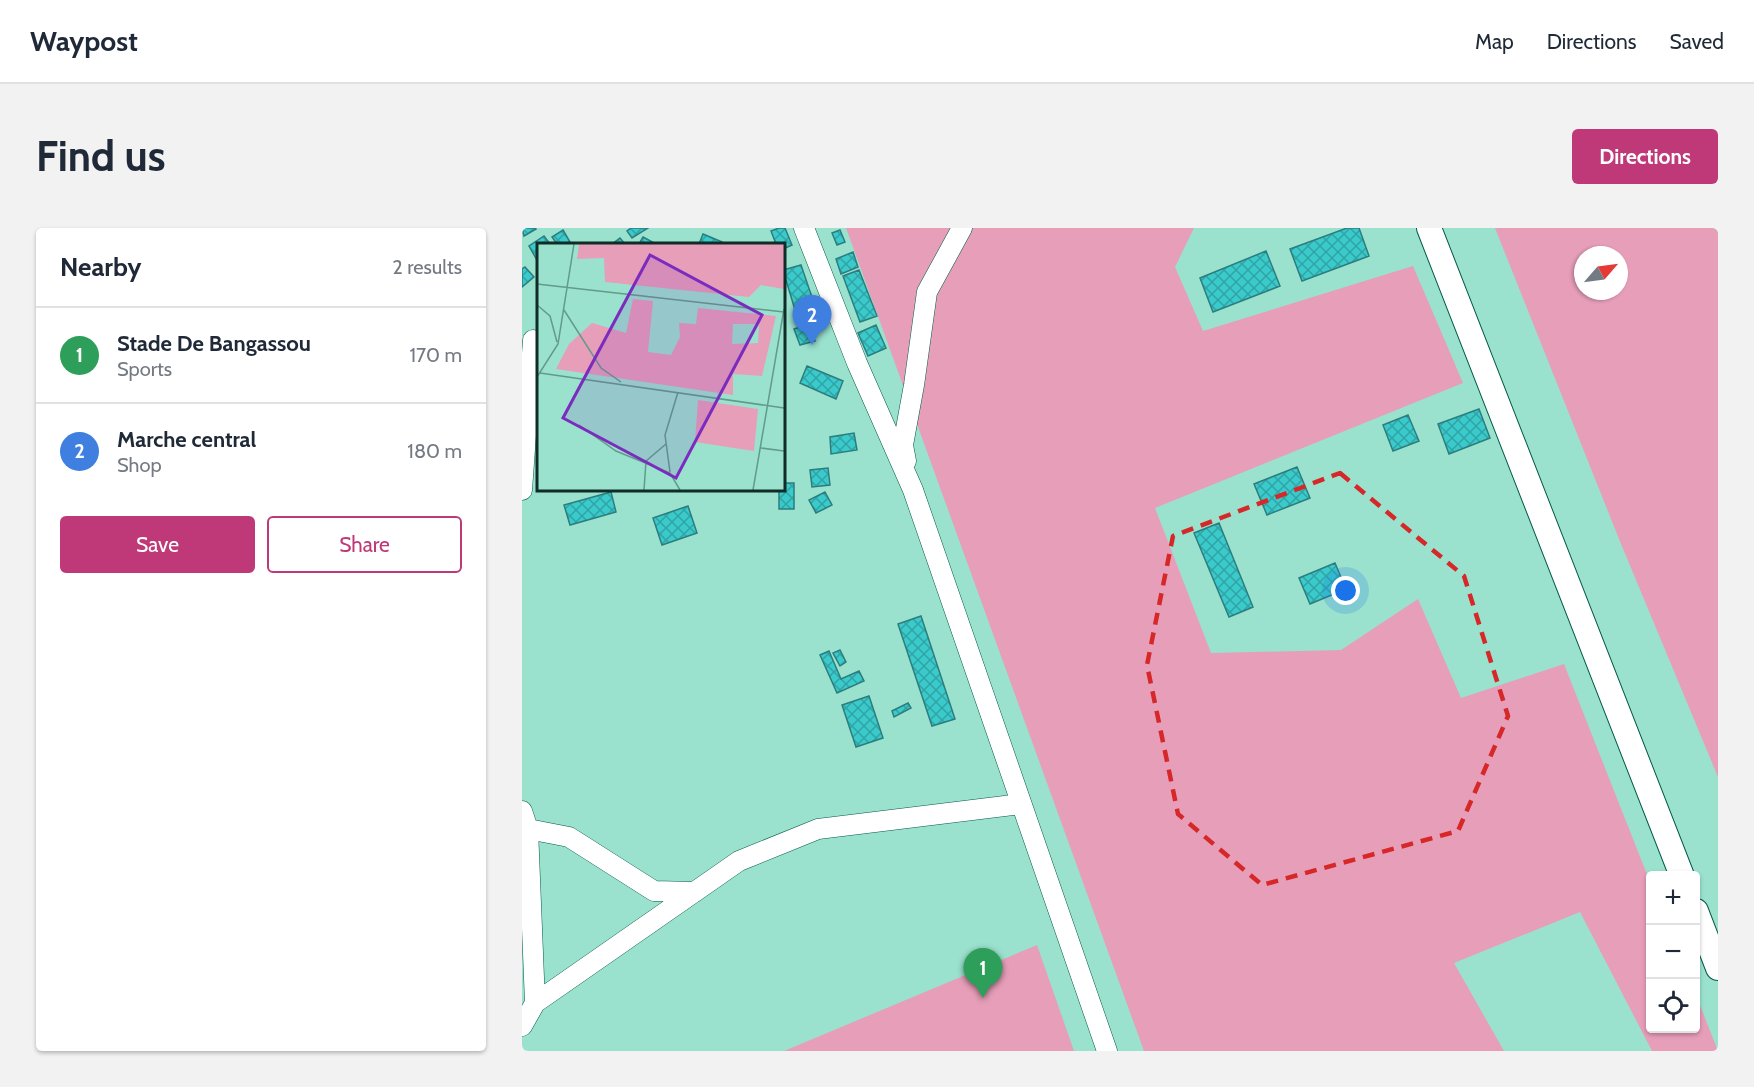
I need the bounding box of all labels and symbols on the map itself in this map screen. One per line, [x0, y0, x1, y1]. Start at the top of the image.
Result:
inset map [537, 243, 784, 490]
north arrow [1574, 246, 1628, 300]
pin: 2 [792, 296, 832, 345]
your location [1331, 576, 1360, 605]
pin: 1 [964, 948, 1002, 998]

